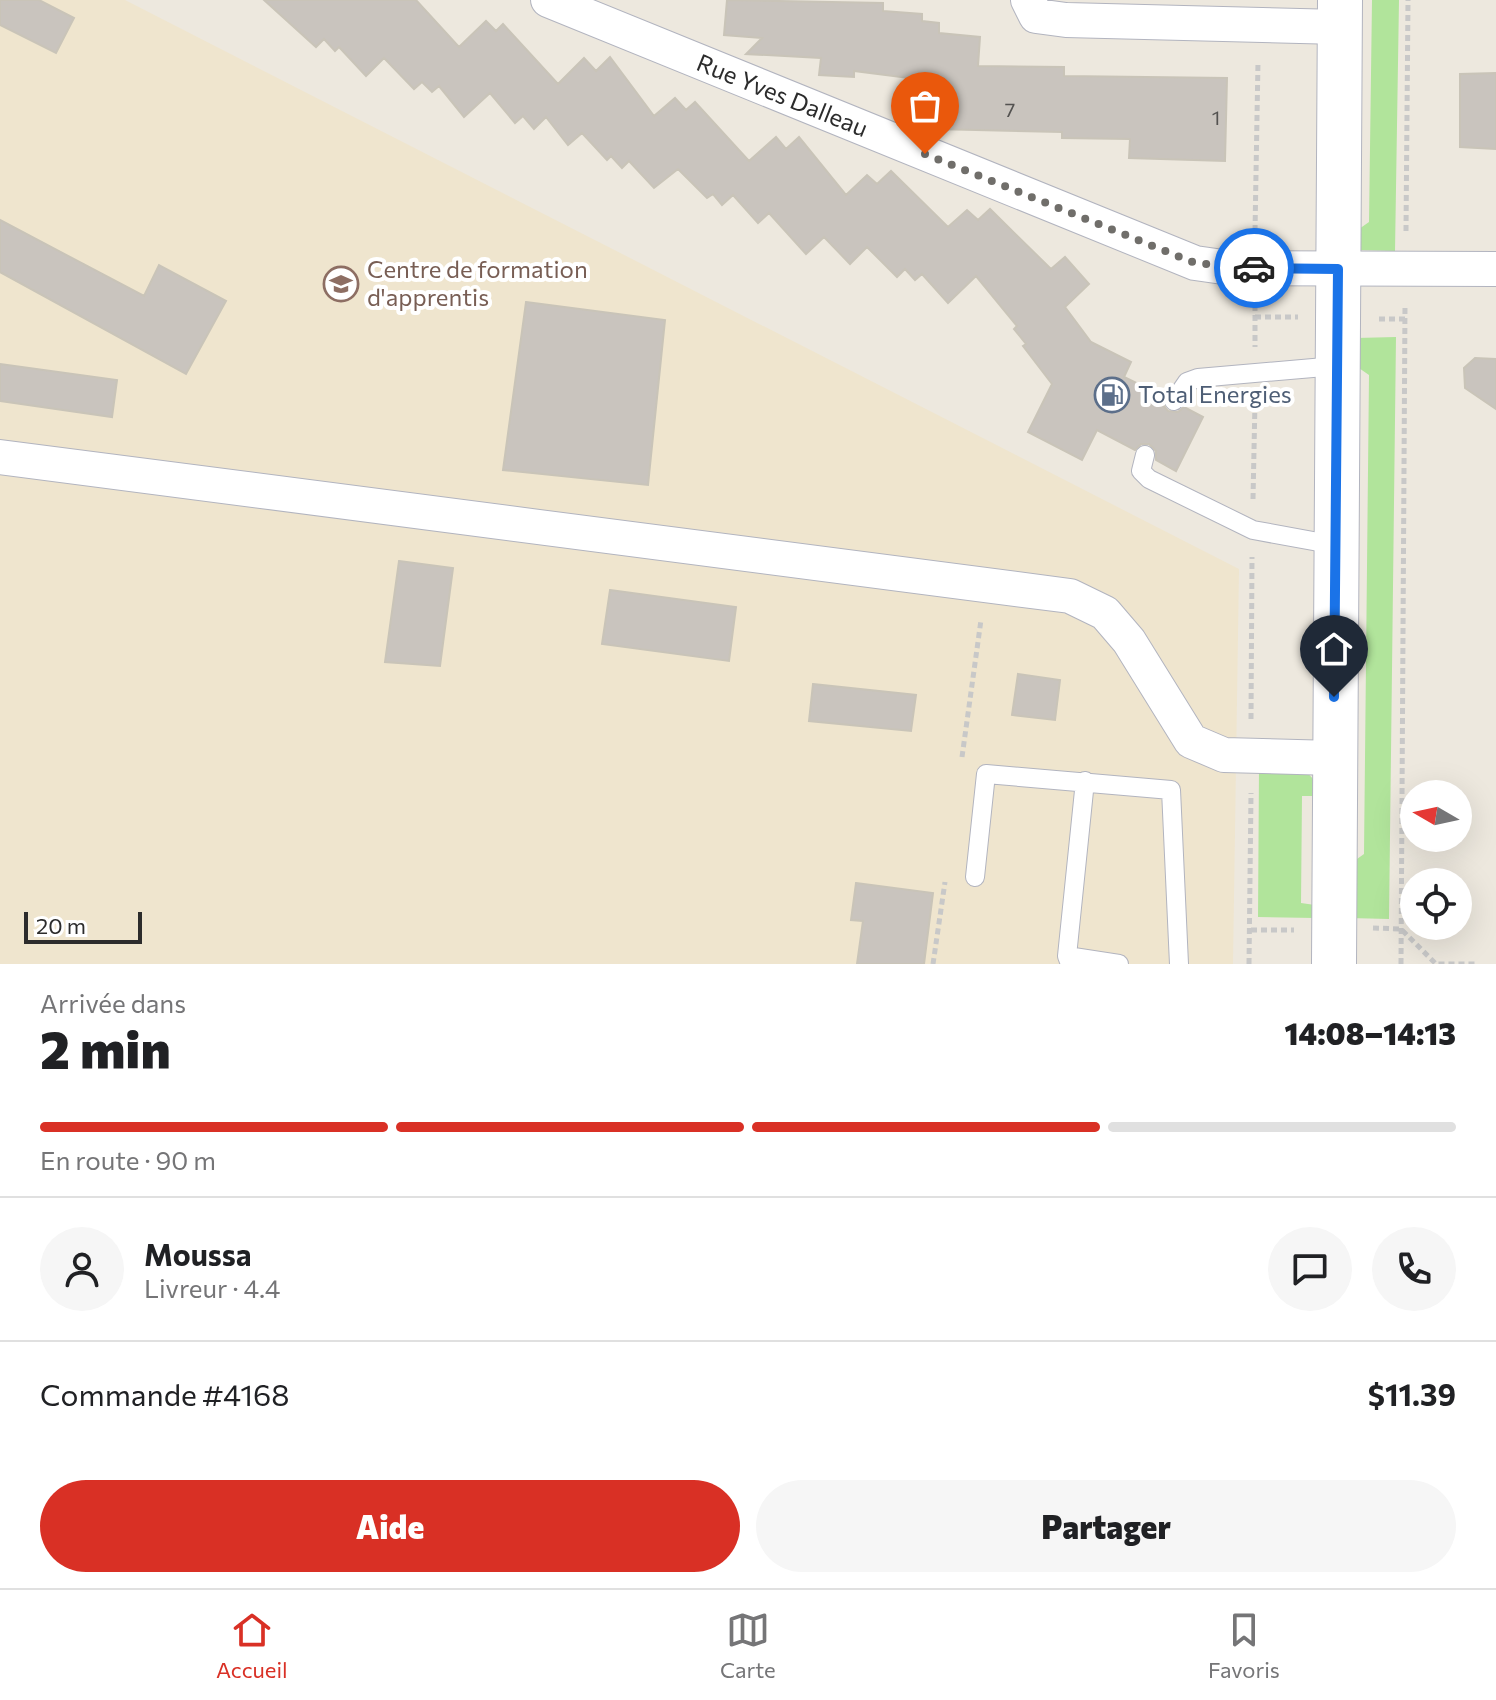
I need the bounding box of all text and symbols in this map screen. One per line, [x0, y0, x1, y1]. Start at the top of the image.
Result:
street label: Rue Yves Dalleau [693, 47, 872, 142]
pin [891, 72, 959, 154]
icon: bag [903, 84, 947, 128]
house number: 7 [1005, 97, 1015, 121]
house number: 1 [1212, 105, 1220, 129]
courier [1214, 228, 1294, 308]
icon: car [1232, 246, 1276, 290]
place label: Centre de formation d'apprentis [367, 254, 588, 311]
school or university icon: Centre de formation d'apprentis [322, 265, 360, 303]
fuel station icon: Total Energies [1093, 376, 1131, 414]
place label: Total Energies [1138, 379, 1292, 408]
pin [1300, 615, 1368, 697]
icon: home [1312, 627, 1356, 671]
north arrow [1400, 780, 1472, 852]
map controls [1400, 780, 1472, 940]
button: locate [1400, 868, 1472, 940]
scale bar [24, 908, 142, 944]
text: 20 m [36, 912, 86, 939]
text: Arrivée dans [40, 987, 186, 1018]
text: 14:08–14:13 [1285, 1014, 1456, 1051]
text: 2 min [40, 1016, 171, 1080]
text: En route · 90 m [40, 1144, 216, 1175]
button: person [40, 1227, 124, 1311]
button: chat [1268, 1227, 1352, 1311]
button: phone [1372, 1227, 1456, 1311]
text: Moussa [144, 1235, 251, 1272]
text: Livreur · 4.4 [144, 1272, 280, 1303]
text: Commande #4168 [40, 1375, 289, 1412]
text: $11.39 [1368, 1375, 1456, 1412]
button: Aide [40, 1480, 740, 1572]
button: Partager [756, 1480, 1456, 1572]
tab: Accueil [216, 1608, 288, 1683]
tab: Carte [720, 1608, 776, 1683]
tab: Favoris [1208, 1608, 1280, 1683]

